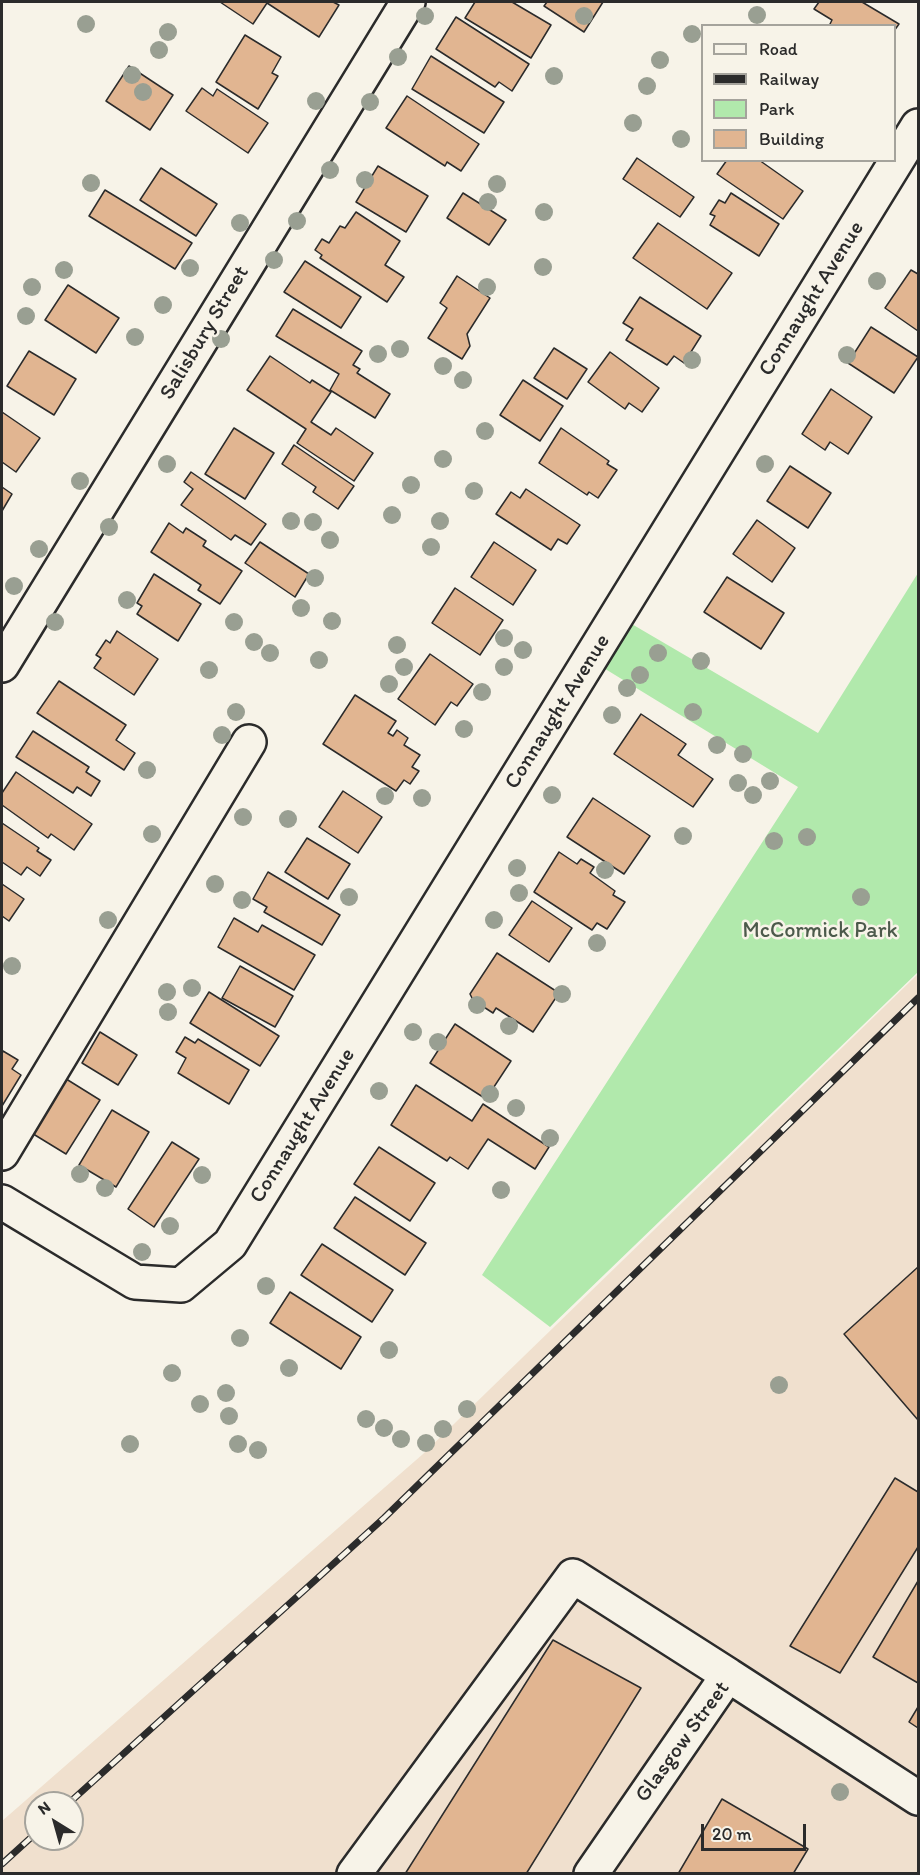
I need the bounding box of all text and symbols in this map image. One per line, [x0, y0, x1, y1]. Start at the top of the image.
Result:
legend [701, 24, 896, 162]
text: Road [759, 38, 798, 60]
text: Railway [759, 68, 819, 90]
text: Park [759, 98, 794, 120]
text: Building [759, 128, 824, 150]
street label: Connaught Avenue [754, 217, 870, 381]
street label: Salisbury Street [155, 261, 255, 405]
street label: Connaught Avenue [500, 630, 616, 794]
park label: McCormick Park [742, 918, 898, 944]
street label: Connaught Avenue [245, 1044, 361, 1208]
street label: Glasgow Street [630, 1676, 736, 1808]
north arrow [24, 1791, 84, 1851]
text: N [34, 1797, 54, 1819]
scale bar [704, 1812, 809, 1850]
text: 20 m [712, 1823, 752, 1845]

